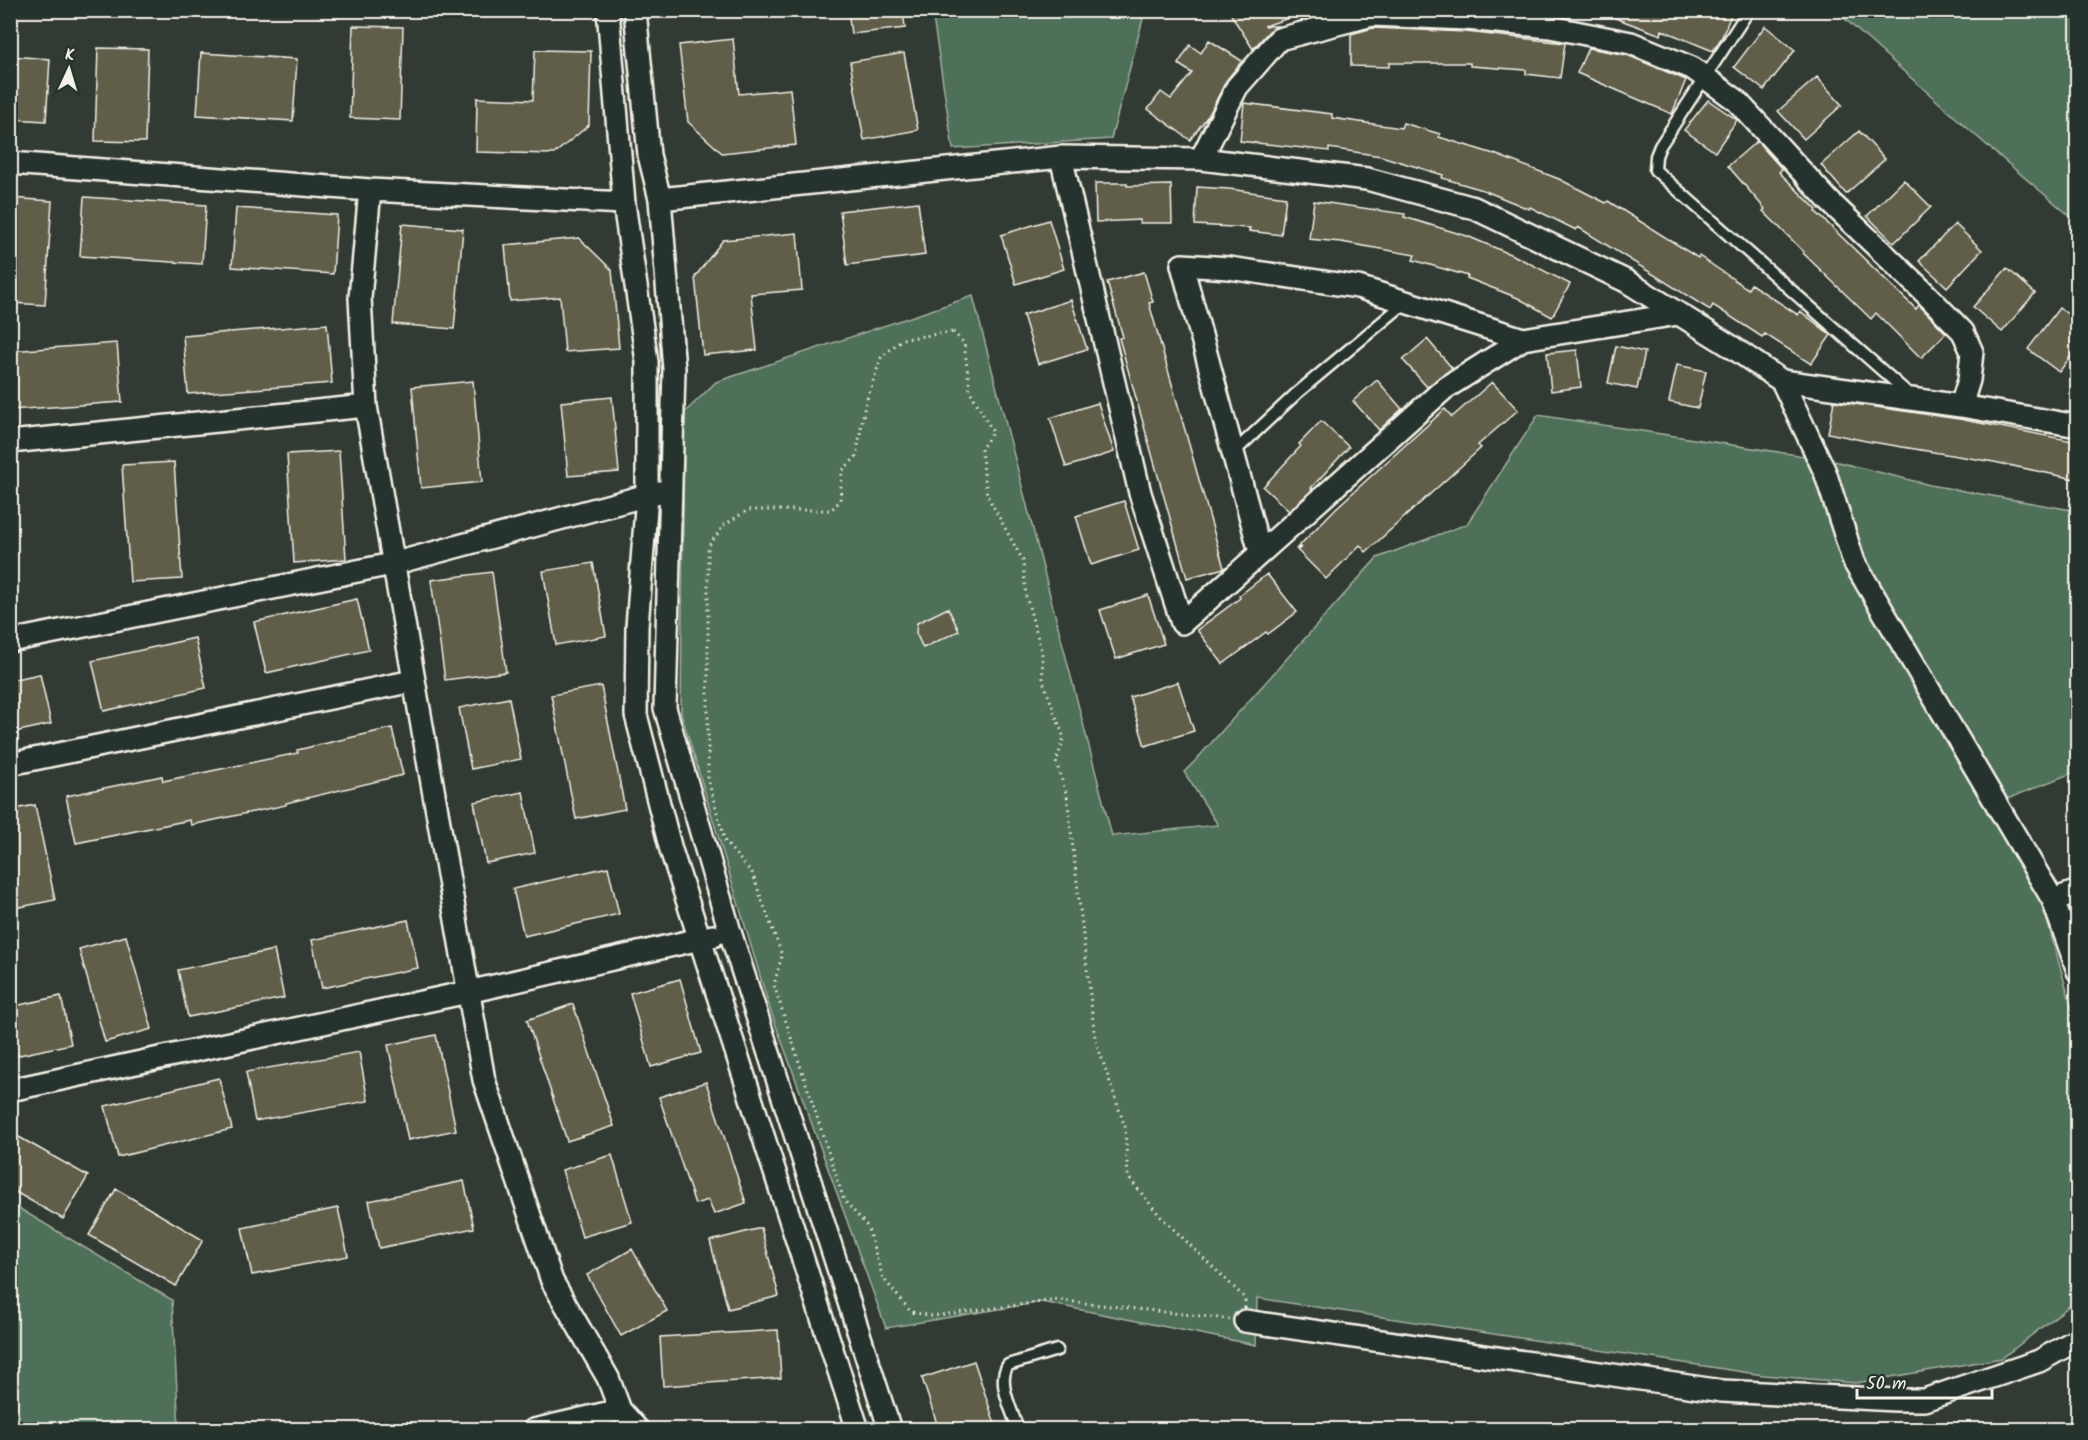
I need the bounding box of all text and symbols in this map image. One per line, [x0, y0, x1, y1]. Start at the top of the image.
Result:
north arrow [39, 39, 99, 99]
text: K [64, 43, 76, 68]
scale bar [1857, 1362, 1992, 1400]
text: 50 m [1866, 1370, 1906, 1399]

